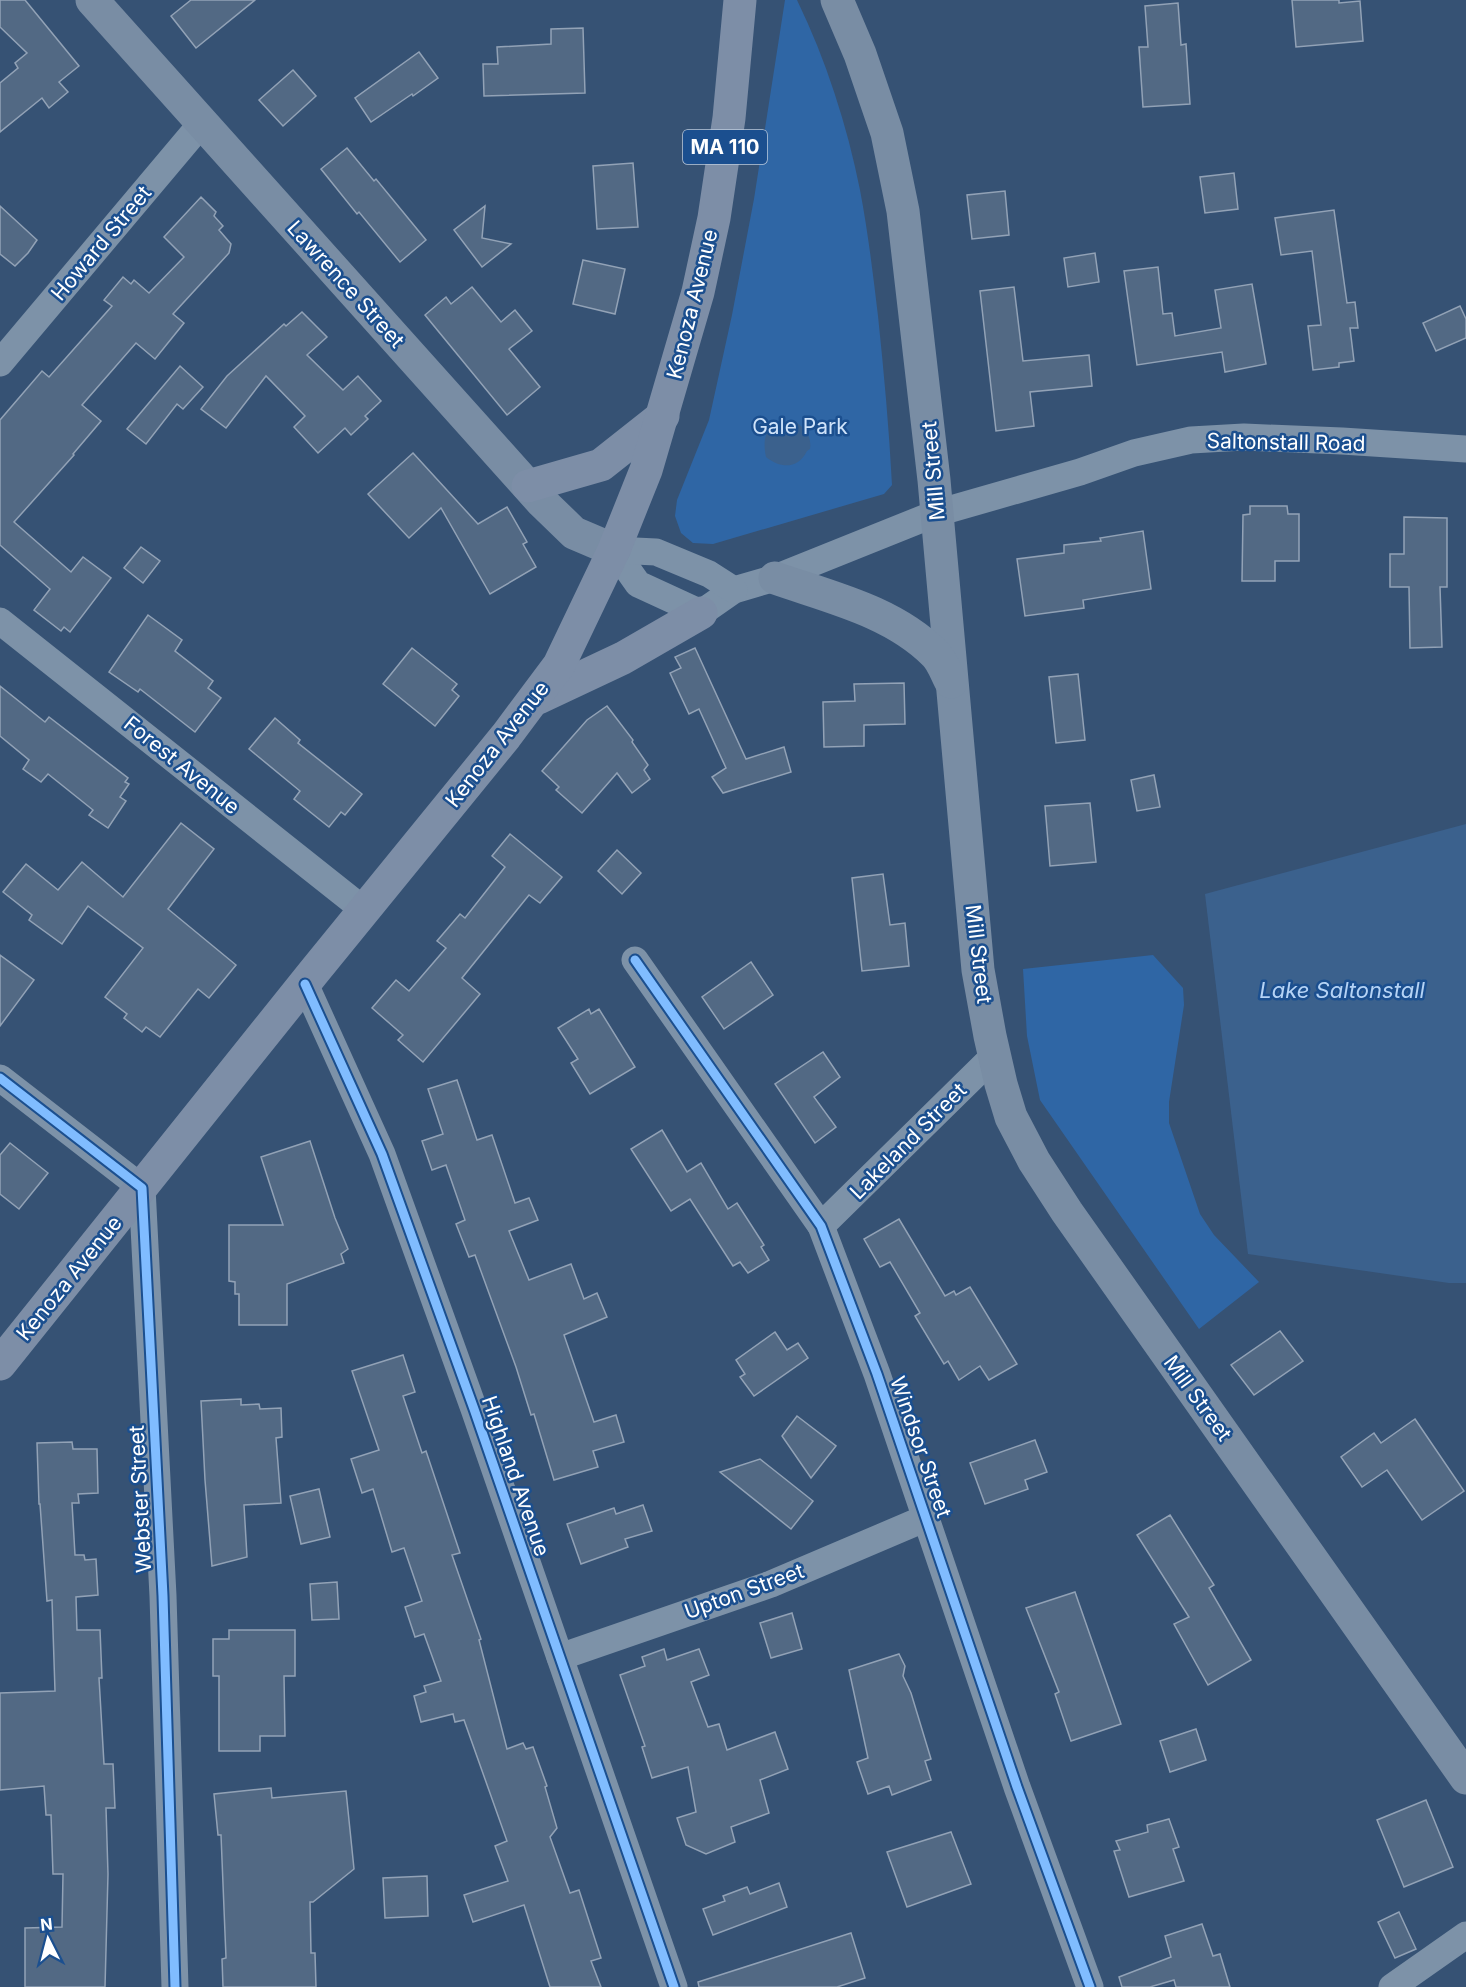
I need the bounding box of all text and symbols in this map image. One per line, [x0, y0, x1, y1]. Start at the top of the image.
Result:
road number: MA 110 [683, 130, 767, 164]
street label: Howard Street [46, 180, 156, 306]
street label: Lawrence Street [282, 215, 410, 353]
street label: Kenoza Avenue [661, 227, 723, 381]
park label: Gale Park [752, 414, 848, 439]
street label: Mill Street [916, 420, 950, 522]
street label: Saltonstall Road [1206, 428, 1366, 456]
street label: Kenoza Avenue [440, 676, 554, 812]
street label: Forest Avenue [119, 711, 245, 819]
street label: Mill Street [961, 903, 997, 1005]
water label: Lake Saltonstall [1259, 977, 1425, 1003]
street label: Lakeland Street [845, 1078, 971, 1204]
street label: Kenoza Avenue [11, 1211, 127, 1345]
street label: Mill Street [1159, 1350, 1237, 1446]
street label: Windsor Street [885, 1373, 957, 1521]
street label: Highland Avenue [477, 1393, 555, 1559]
street label: Webster Street [124, 1424, 156, 1573]
street label: Upton Street [681, 1558, 807, 1624]
north arrow [18, 1909, 78, 1969]
text: N [39, 1913, 54, 1935]

